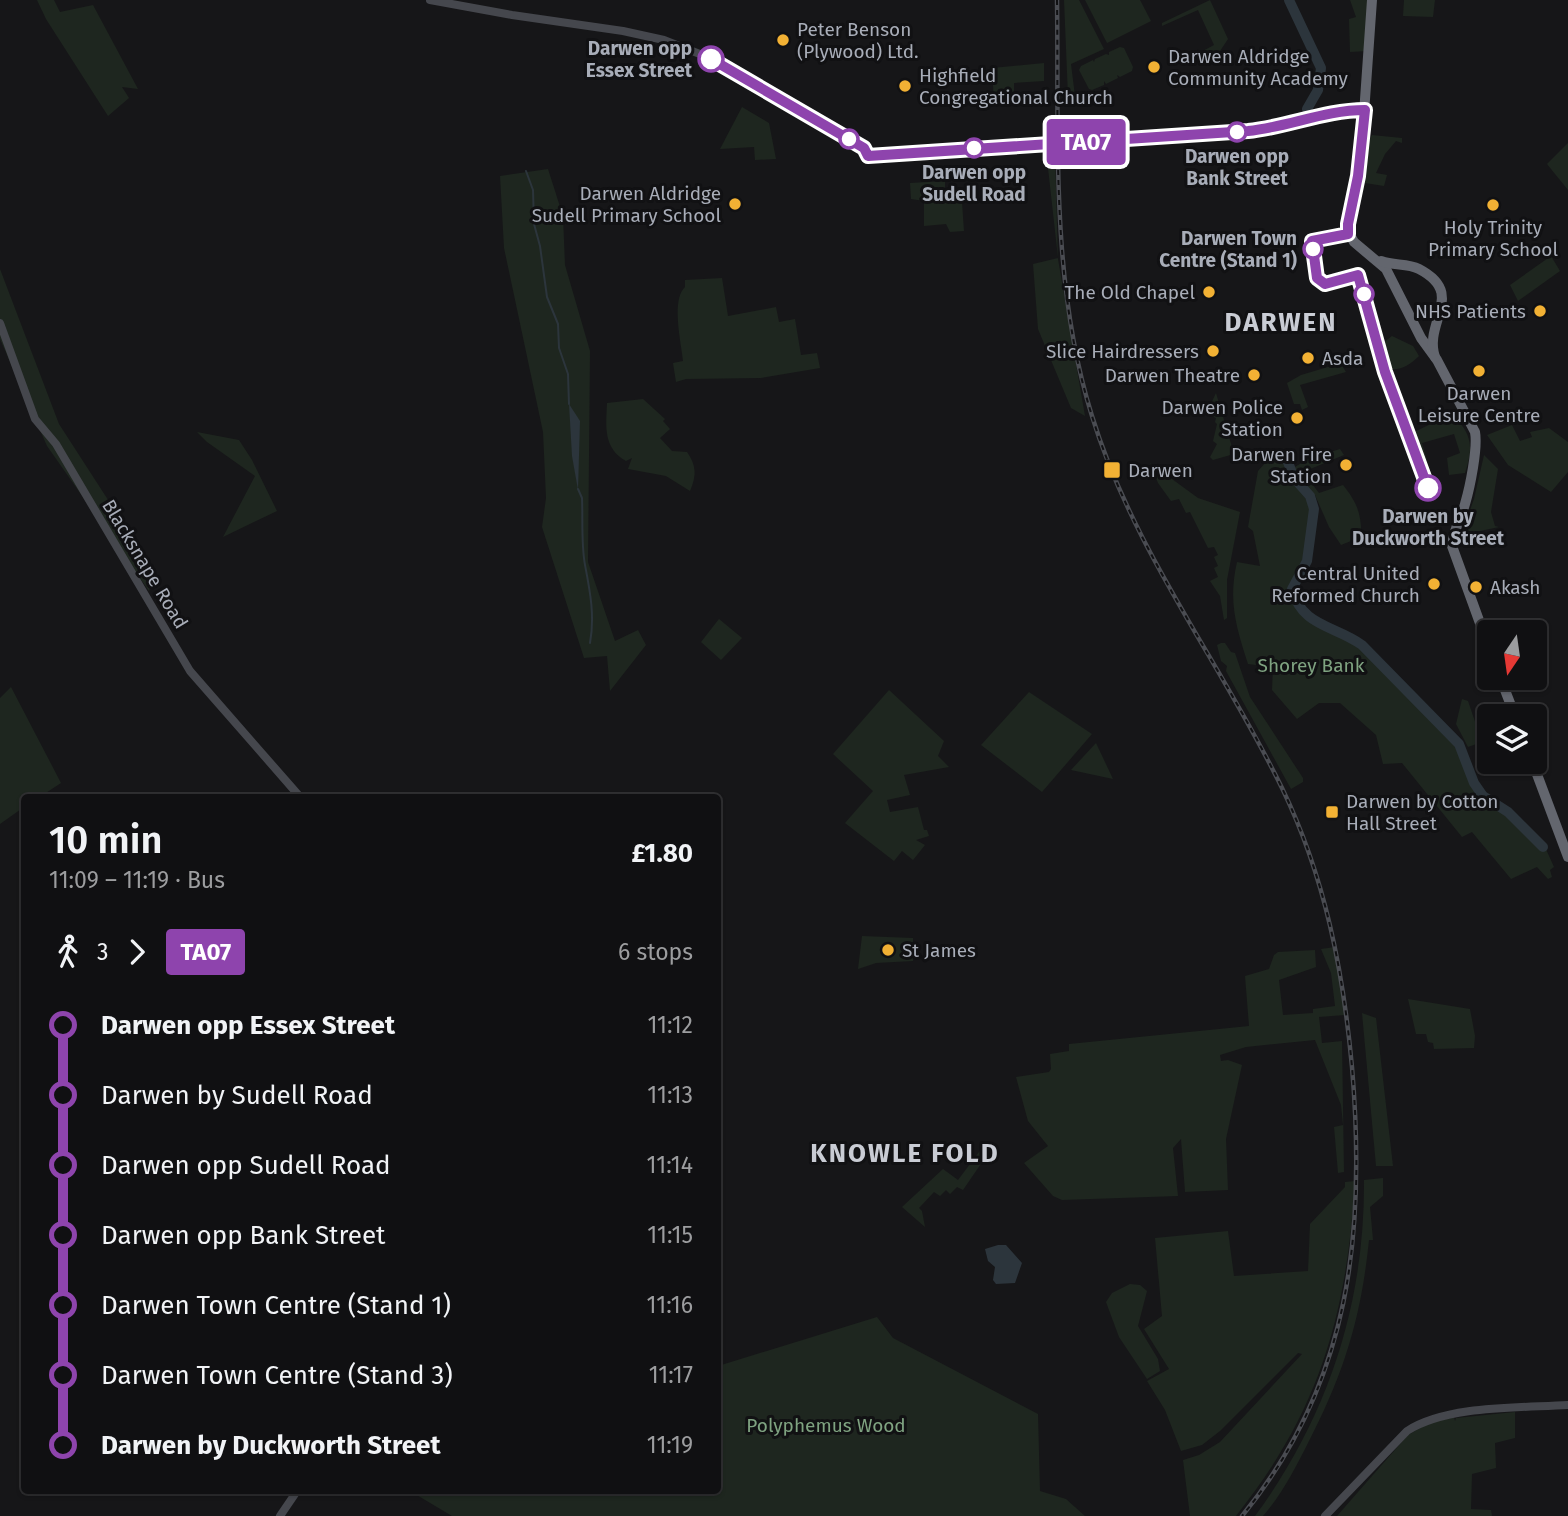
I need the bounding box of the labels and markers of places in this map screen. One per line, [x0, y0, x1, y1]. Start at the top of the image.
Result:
place label: Peter Benson (Plywood) Ltd. [797, 18, 919, 63]
marker: Peter Benson (Plywood) Ltd. [775, 32, 791, 48]
place label: Darwen opp Essex Street [586, 37, 693, 82]
place label: Darwen Aldridge Community Academy [1168, 45, 1349, 90]
marker: Darwen opp Essex Street [698, 46, 724, 72]
marker: Darwen Aldridge Community Academy [1146, 59, 1162, 75]
place label: Highfield Congregational Church [919, 64, 1113, 109]
marker: Highfield Congregational Church [897, 78, 913, 94]
marker: Darwen opp Bank Street [1227, 122, 1247, 142]
unlabelled marker [839, 129, 859, 149]
marker: Darwen opp Sudell Road [964, 138, 984, 158]
place label: Darwen opp Bank Street [1185, 145, 1289, 190]
place label: Darwen opp Sudell Road [922, 161, 1026, 206]
place label: Darwen Aldridge Sudell Primary School [532, 182, 721, 227]
marker: Darwen Aldridge Sudell Primary School [727, 196, 743, 212]
marker: Holy Trinity Primary School [1485, 197, 1501, 213]
place label: Holy Trinity Primary School [1428, 216, 1558, 261]
place label: Darwen Town Centre (Stand 1) [1159, 227, 1297, 272]
marker: Darwen Town Centre (Stand 1) [1303, 239, 1323, 259]
place label: The Old Chapel [1065, 281, 1195, 304]
marker: The Old Chapel [1201, 284, 1217, 300]
unlabelled marker [1354, 284, 1374, 304]
place label: NHS Patients [1415, 300, 1526, 323]
marker: NHS Patients [1532, 303, 1548, 319]
place label: Slice Hairdressers [1046, 340, 1199, 363]
marker: Slice Hairdressers [1205, 343, 1221, 359]
place label: Asda [1322, 347, 1363, 370]
marker: Asda [1300, 350, 1316, 366]
marker: Darwen Leisure Centre [1471, 363, 1487, 379]
place label: Darwen Theatre [1105, 364, 1240, 387]
marker: Darwen Theatre [1246, 367, 1262, 383]
place label: Darwen Leisure Centre [1418, 382, 1540, 427]
place label: Darwen Police Station [1162, 396, 1283, 441]
marker: Darwen Police Station [1289, 410, 1305, 426]
place label: Darwen Fire Station [1231, 443, 1332, 488]
marker: Darwen Fire Station [1338, 457, 1354, 473]
place label: Darwen [1128, 459, 1193, 482]
marker: Darwen [1102, 460, 1122, 480]
marker: Darwen by Duckworth Street [1415, 475, 1441, 501]
place label: Darwen by Duckworth Street [1352, 505, 1505, 550]
place label: Central United Reformed Church [1271, 562, 1420, 607]
marker: Central United Reformed Church [1426, 576, 1442, 592]
place label: Akash [1490, 576, 1540, 599]
marker: Akash [1468, 579, 1484, 595]
place label: Darwen by Cotton Hall Street [1346, 790, 1498, 835]
marker: Darwen by Cotton Hall Street [1324, 804, 1340, 820]
place label: St James [902, 939, 976, 962]
marker: St James [880, 942, 896, 958]

